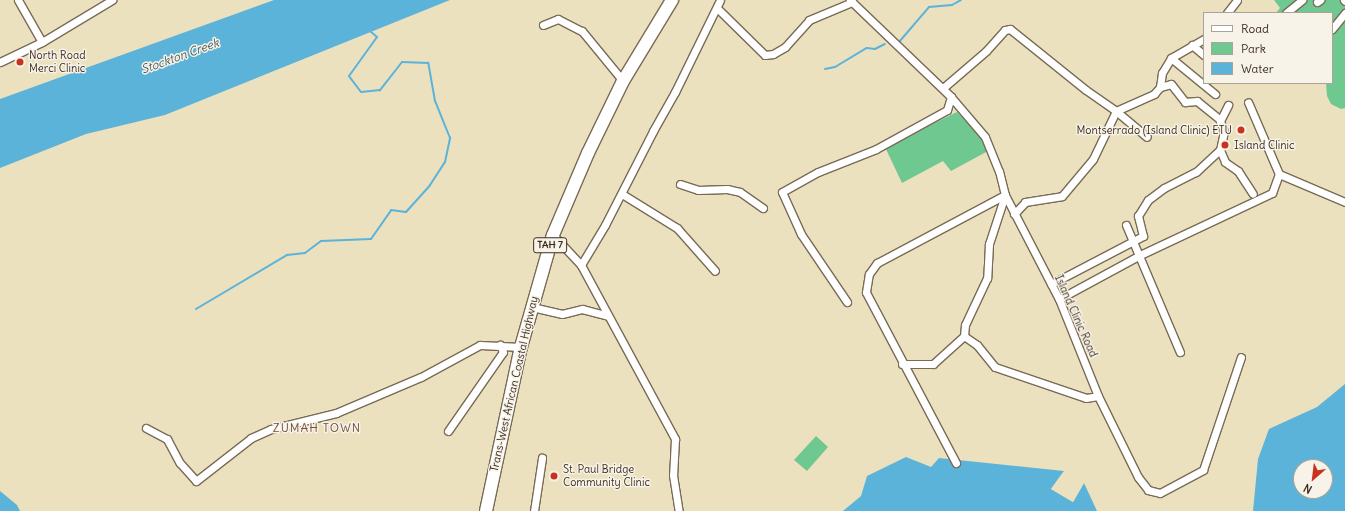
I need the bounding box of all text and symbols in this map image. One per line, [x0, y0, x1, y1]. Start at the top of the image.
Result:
legend [1203, 12, 1333, 84]
text: Road [1241, 21, 1269, 36]
water label: Stockton Creek [139, 35, 221, 77]
text: Park [1241, 41, 1266, 56]
place label: North Road Merci Clinic [29, 49, 86, 75]
marker: North Road Merci Clinic [14, 56, 26, 68]
text: Water [1241, 61, 1274, 76]
place label: Montserrado (Island Clinic) ETU [1076, 123, 1232, 137]
marker: Montserrado (Island Clinic) ETU [1235, 124, 1247, 136]
place label: Island Clinic [1234, 138, 1295, 152]
marker: Island Clinic [1219, 139, 1231, 151]
road number: TAH 7 [533, 237, 567, 253]
street label: Island Clinic Road [1052, 273, 1100, 359]
street label: Trans-West African Coastal Highway [487, 295, 541, 473]
district label: ZUMAH TOWN [273, 421, 361, 435]
north arrow [1293, 459, 1333, 499]
place label: St. Paul Bridge Community Clinic [563, 463, 650, 489]
marker: St. Paul Bridge Community Clinic [548, 470, 560, 482]
text: N [1301, 481, 1314, 497]

